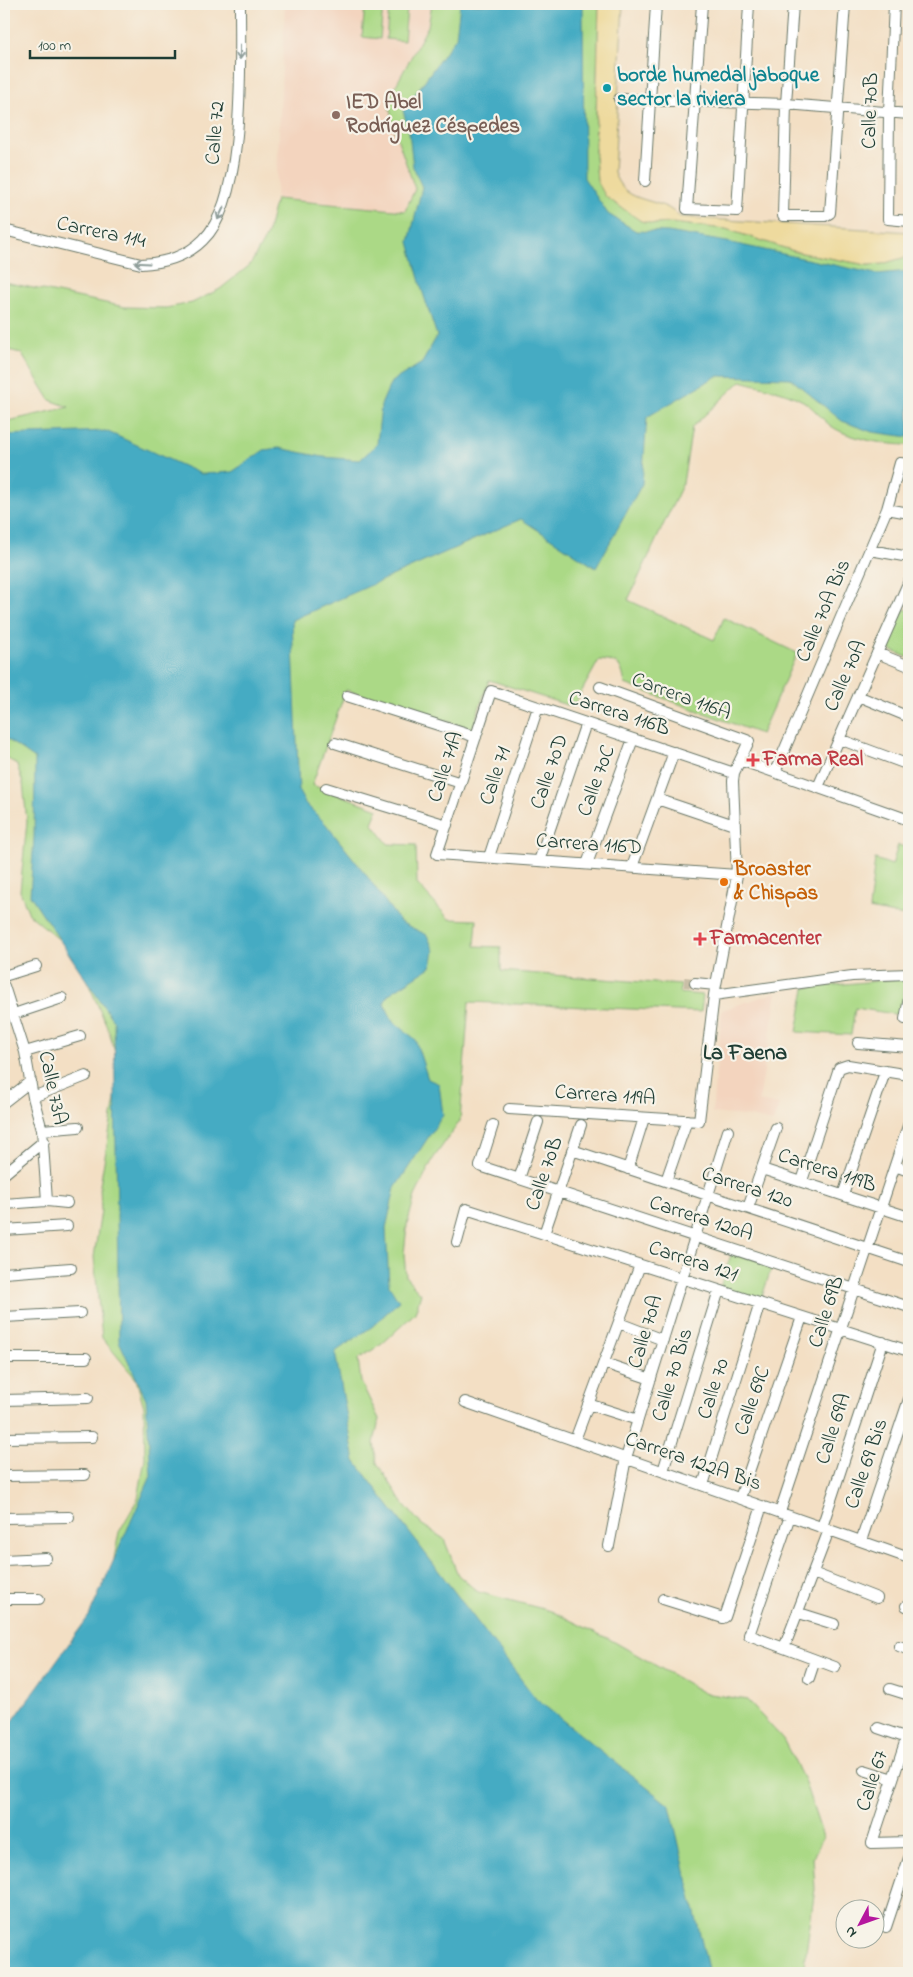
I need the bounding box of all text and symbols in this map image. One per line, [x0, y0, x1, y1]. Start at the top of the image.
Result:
scale bar [30, 28, 175, 60]
text: 100 m [38, 35, 71, 57]
one-way arrow [235, 44, 245, 60]
place label: borde humedal jaboque sector la riviera [617, 61, 820, 115]
street label: Calle 70B [855, 72, 887, 150]
marker: borde humedal jaboque sector la riviera [601, 82, 613, 94]
place label: IED Abel Rodríguez Céspedes [346, 88, 520, 144]
street label: Calle 72 [198, 100, 234, 166]
marker: IED Abel Rodríguez Céspedes [330, 109, 342, 121]
one-way arrow [215, 205, 225, 220]
street label: Carrera 114 [54, 209, 149, 257]
one-way arrow [134, 259, 150, 268]
street label: Calle 70A Bis [789, 555, 859, 667]
street label: Calle 70A [817, 636, 875, 716]
street label: Carrera 116A [627, 665, 735, 729]
street label: Carrera 116B [564, 683, 674, 745]
street label: Calle 71A [420, 728, 472, 806]
street label: Calle 70D [523, 730, 577, 814]
street label: Calle 70C [570, 741, 624, 821]
street label: Calle 71 [472, 743, 520, 809]
place label: Farma Real [762, 745, 864, 775]
marker: Farma Real [747, 754, 759, 766]
street label: Carrera 116D [535, 826, 643, 864]
place label: Broaster & Chispas [733, 855, 819, 909]
marker: Broaster & Chispas [718, 876, 730, 888]
place label: Farmacenter [709, 924, 822, 954]
marker: Farmacenter [694, 933, 706, 945]
district label: La Faena [703, 1038, 787, 1070]
street label: Calle 73A [30, 1048, 74, 1128]
street label: Carrera 119A [554, 1078, 656, 1114]
street label: Calle 70B [518, 1133, 572, 1215]
street label: Carrera 119B [774, 1141, 880, 1201]
street label: Carrera 120 [697, 1159, 797, 1217]
street label: Carrera 120A [645, 1188, 757, 1250]
street label: Carrera 121 [645, 1233, 742, 1291]
street label: Calle 69B [801, 1272, 853, 1352]
street label: Calle 70A [621, 1292, 671, 1372]
street label: Calle 70 Bis [645, 1325, 701, 1425]
street label: Calle 70 [690, 1355, 738, 1423]
street label: Calle 69C [727, 1362, 779, 1440]
street label: Calle 69A [808, 1390, 860, 1468]
street label: Calle 69 Bis [838, 1415, 896, 1513]
street label: Carrera 122A Bis [621, 1425, 765, 1499]
street label: Calle 67 [849, 1746, 897, 1815]
north arrow [836, 1900, 886, 1950]
text: N [840, 1921, 862, 1942]

